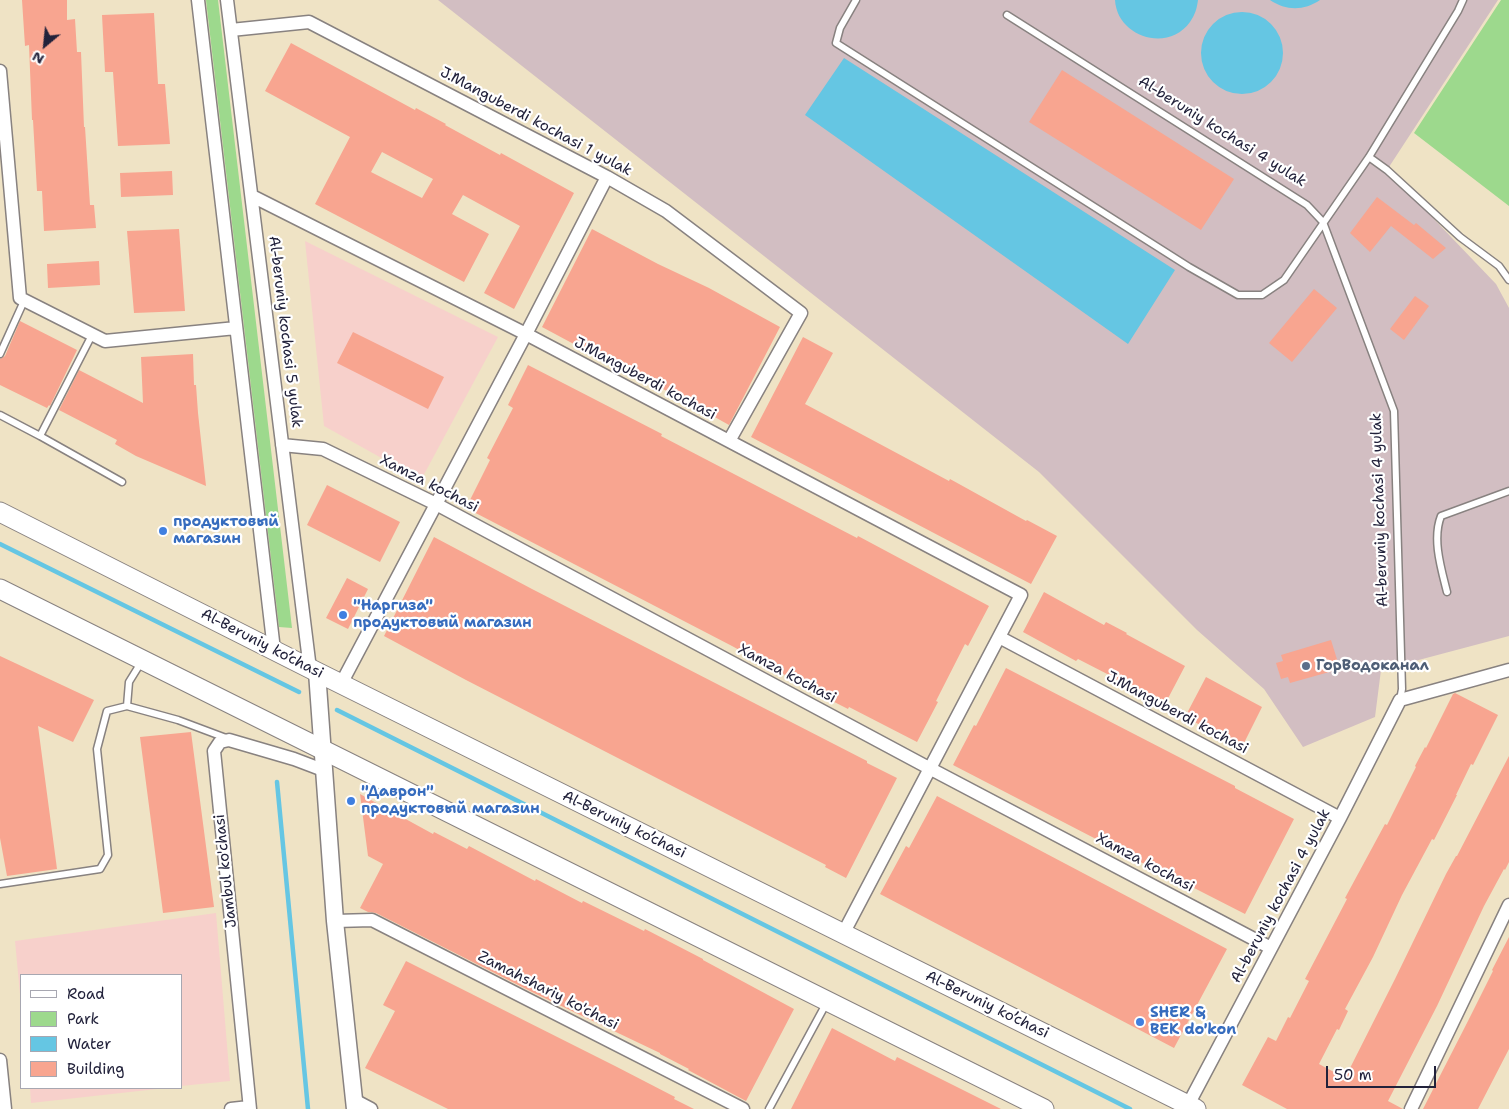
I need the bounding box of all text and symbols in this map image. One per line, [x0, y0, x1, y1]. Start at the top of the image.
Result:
north arrow [20, 20, 70, 70]
text: N [29, 48, 47, 69]
street label: J.Manguberdi kochasi 1 yulak [437, 64, 635, 180]
street label: Al-beruniy kochasi 4 yulak [1135, 73, 1309, 191]
street label: Al-beruniy kochasi 5 yulak [264, 235, 306, 429]
street label: J.Manguberdi kochasi [571, 334, 719, 424]
street label: Al-beruniy kochasi 4 yulak [1368, 412, 1392, 608]
street label: Xamza kochasi [377, 451, 481, 517]
place label: продуктовый магазин [173, 513, 279, 548]
marker: продуктовый магазин [157, 525, 169, 537]
place label: "Наргиза" продуктовый магазин [353, 597, 532, 632]
street label: Al-Beruniy ko’chasi [198, 605, 326, 683]
marker: "Наргиза" продуктовый магазин [337, 609, 349, 621]
street label: Xamza kochasi [735, 641, 839, 707]
place label: ГорВодоканал [1316, 657, 1429, 675]
marker: ГорВодоканал [1300, 660, 1312, 672]
street label: J.Manguberdi kochasi [1103, 668, 1251, 758]
place label: "Даврон" продуктовый магазин [361, 783, 540, 818]
street label: Al-Beruniy ko’chasi [559, 787, 689, 863]
marker: "Даврон" продуктовый магазин [345, 795, 357, 807]
street label: Al-beruniy kochasi 4 yulak [1227, 806, 1335, 986]
street label: Jambul ko'chasi [211, 813, 241, 929]
street label: Xamza kochasi [1093, 830, 1197, 896]
street label: Zamahshariy ko'chasi [475, 948, 621, 1034]
street label: Al-Beruniy ko’chasi [922, 967, 1052, 1043]
legend [20, 974, 182, 1089]
text: Road [67, 984, 105, 1004]
place label: SHER & BEK do'kon [1150, 1004, 1236, 1039]
text: Park [67, 1009, 99, 1029]
marker: SHER & BEK do'kon [1134, 1016, 1146, 1028]
text: Water [67, 1034, 111, 1054]
scale bar [1329, 1056, 1439, 1088]
text: Building [67, 1059, 124, 1079]
text: 50 m [1334, 1065, 1372, 1085]

